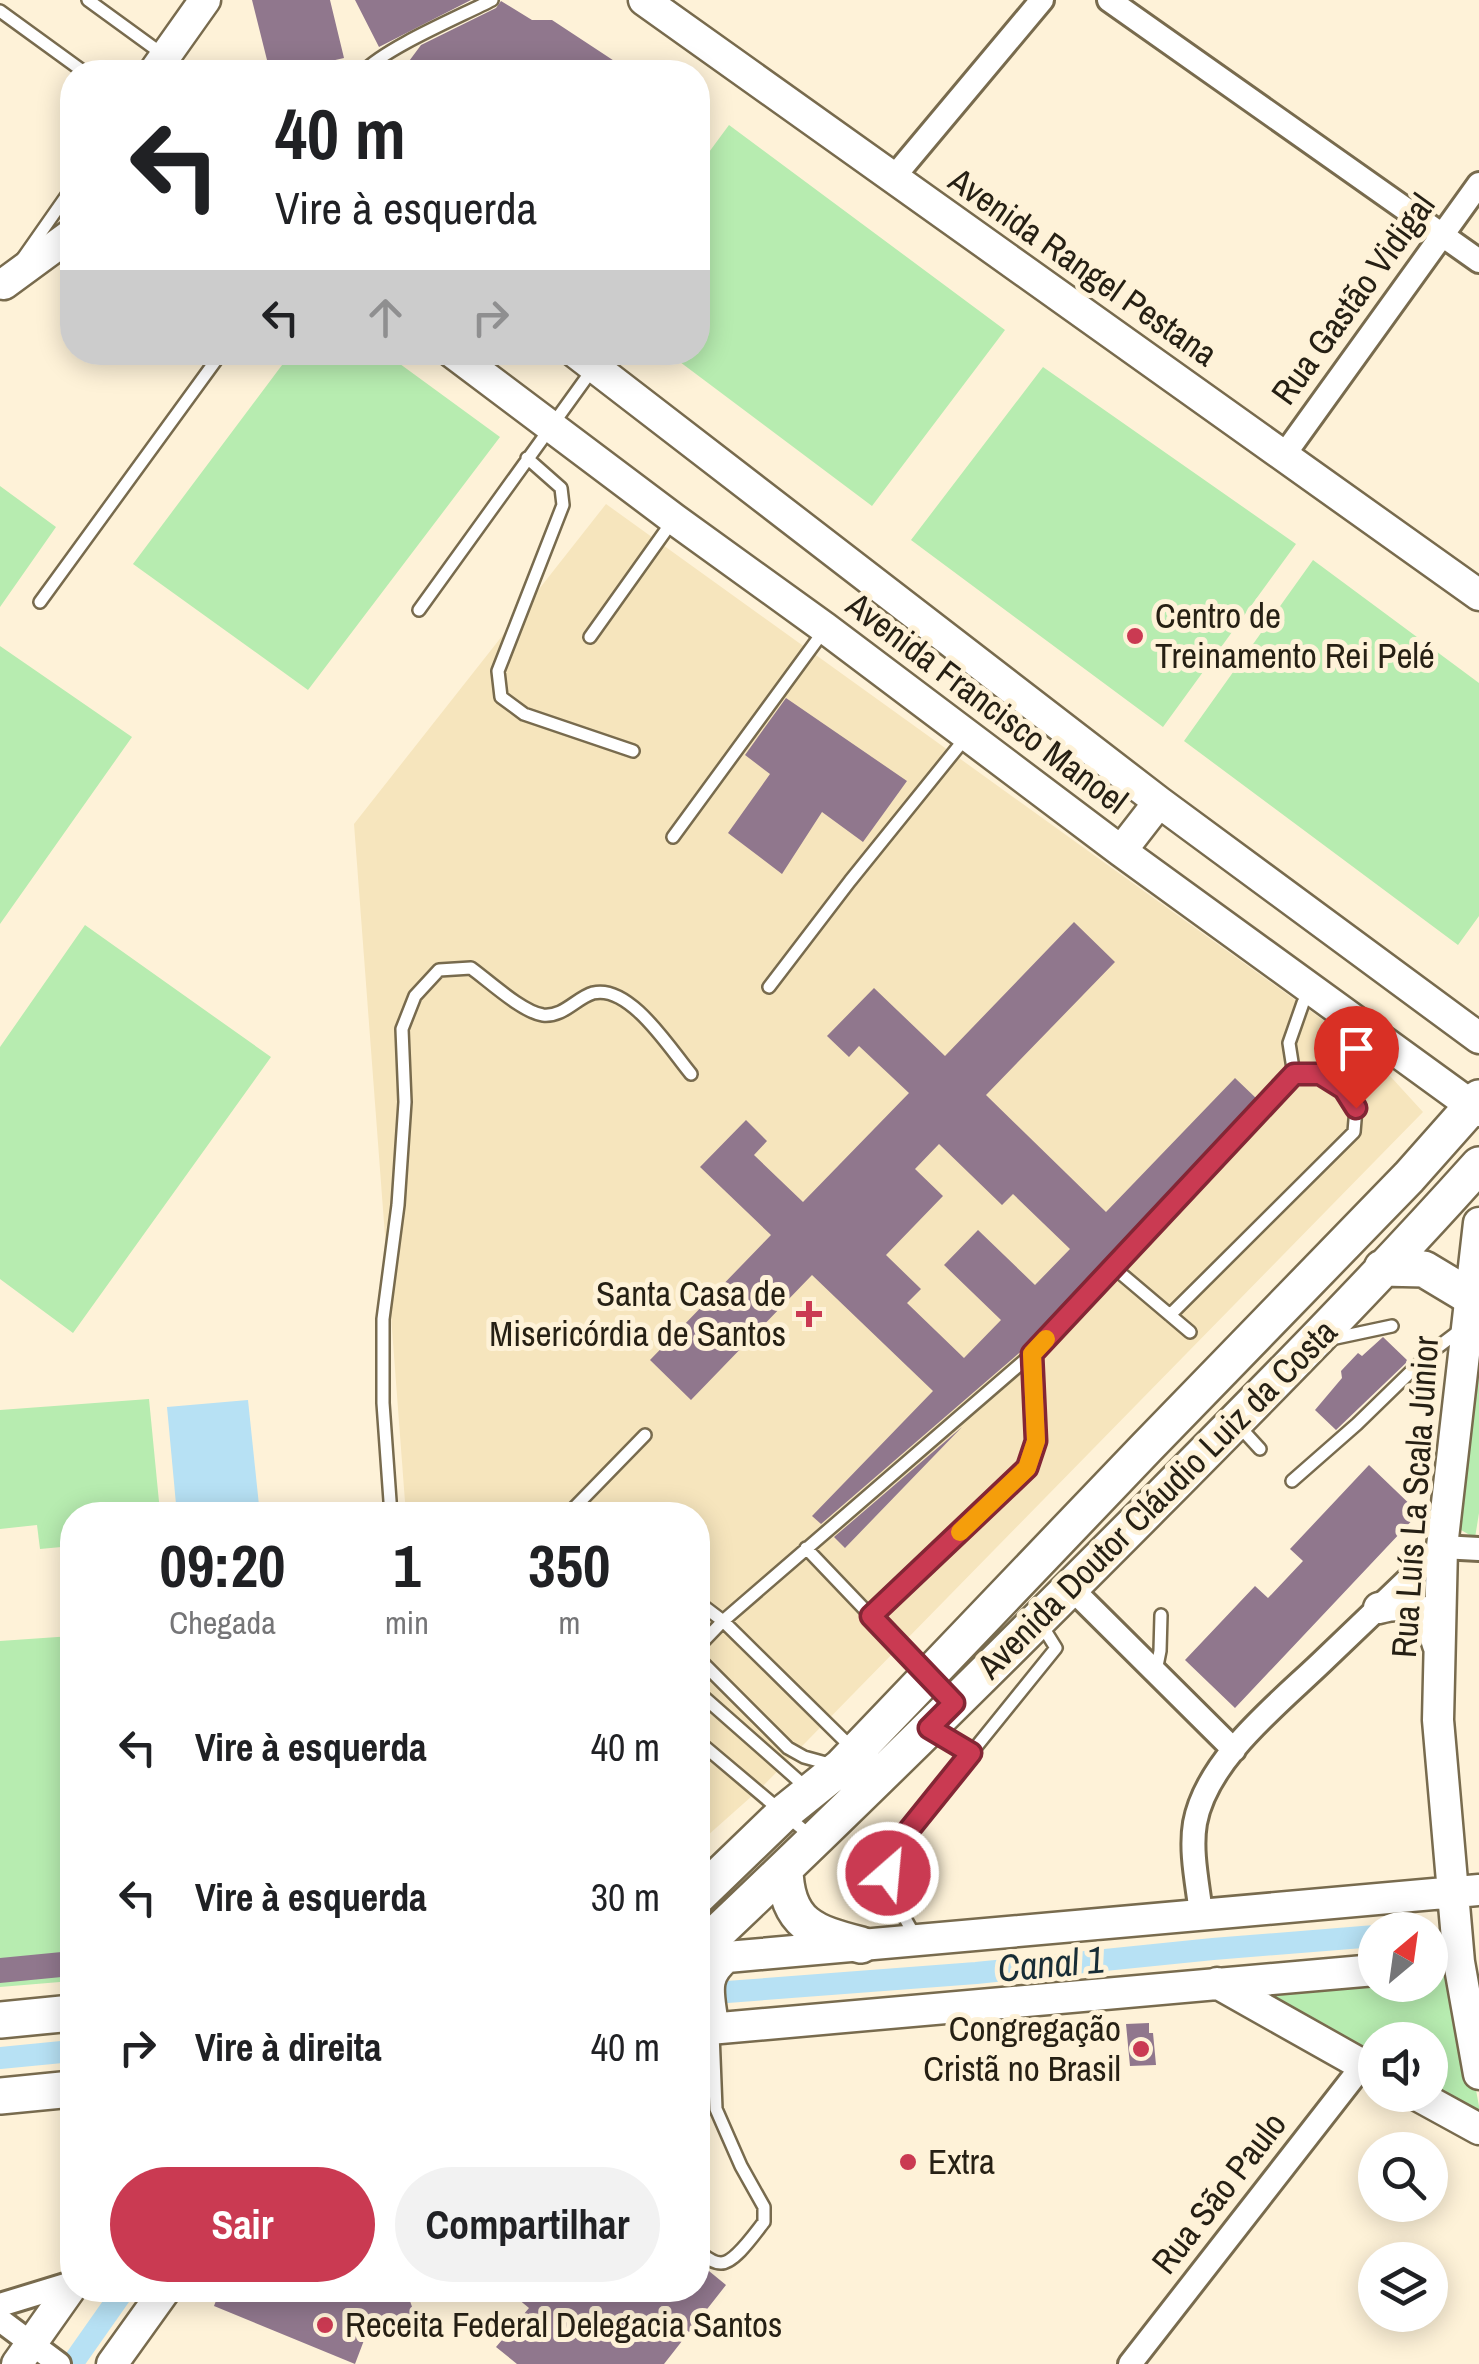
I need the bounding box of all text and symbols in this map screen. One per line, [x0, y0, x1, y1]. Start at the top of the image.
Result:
text: 40 m [275, 87, 406, 181]
icon: left [110, 100, 240, 230]
street label: Avenida Rangel Pestana [939, 156, 1227, 377]
text: Vire à esquerda [275, 177, 537, 238]
street label: Rua Gastão Vidigal [1260, 184, 1445, 414]
icon: left [253, 290, 308, 345]
icon: ahead [358, 290, 413, 345]
icon: right [463, 290, 518, 345]
street label: Avenida Francisco Manoel [836, 581, 1138, 824]
place label: Centro de Treinamento Rei Pelé [1155, 592, 1435, 679]
marker: Centro de Treinamento Rei Pelé [1124, 625, 1146, 647]
pin [1314, 1006, 1399, 1109]
icon: arrive [1329, 1021, 1384, 1076]
place label: Santa Casa de Misericórdia de Santos [489, 1270, 786, 1357]
marker: Santa Casa de Misericórdia de Santos [796, 1301, 822, 1327]
street label: Avenida Doutor Cláudio Luiz da Costa [966, 1308, 1347, 1690]
street label: Rua Luís La Scala Júnior [1380, 1334, 1449, 1659]
text: 09:20 [160, 1525, 285, 1606]
text: 1 [393, 1525, 421, 1606]
text: 350 [528, 1525, 610, 1606]
text: Chegada [169, 1601, 276, 1644]
text: min [385, 1601, 429, 1644]
text: m [558, 1601, 580, 1644]
icon: left [110, 1720, 165, 1775]
text: Vire à esquerda [195, 1722, 427, 1773]
text: 40 m [591, 1722, 660, 1773]
position arrow [836, 1821, 940, 1925]
icon: left [110, 1870, 165, 1925]
text: Vire à esquerda [195, 1872, 427, 1923]
text: 30 m [591, 1872, 660, 1923]
north arrow [1358, 1912, 1448, 2002]
map controls [1358, 1912, 1448, 2332]
water label: Canal 1 [995, 1933, 1107, 1994]
place label: Congregação Cristã no Brasil [923, 2005, 1121, 2092]
icon: right [110, 2020, 165, 2075]
text: Vire à direita [195, 2022, 382, 2073]
text: 40 m [591, 2022, 660, 2073]
button: sound [1358, 2022, 1448, 2112]
marker: Congregação Cristã no Brasil [1130, 2038, 1152, 2060]
street label: Rua São Paulo [1141, 2102, 1297, 2283]
button: search [1358, 2132, 1448, 2222]
place label: Extra [928, 2138, 995, 2185]
marker: Extra [897, 2151, 919, 2173]
button: Sair [110, 2167, 375, 2282]
button: Compartilhar [395, 2167, 660, 2282]
button: layers [1358, 2242, 1448, 2332]
place label: Receita Federal Delegacia Santos [345, 2301, 782, 2348]
marker: Receita Federal Delegacia Santos [314, 2314, 336, 2336]

